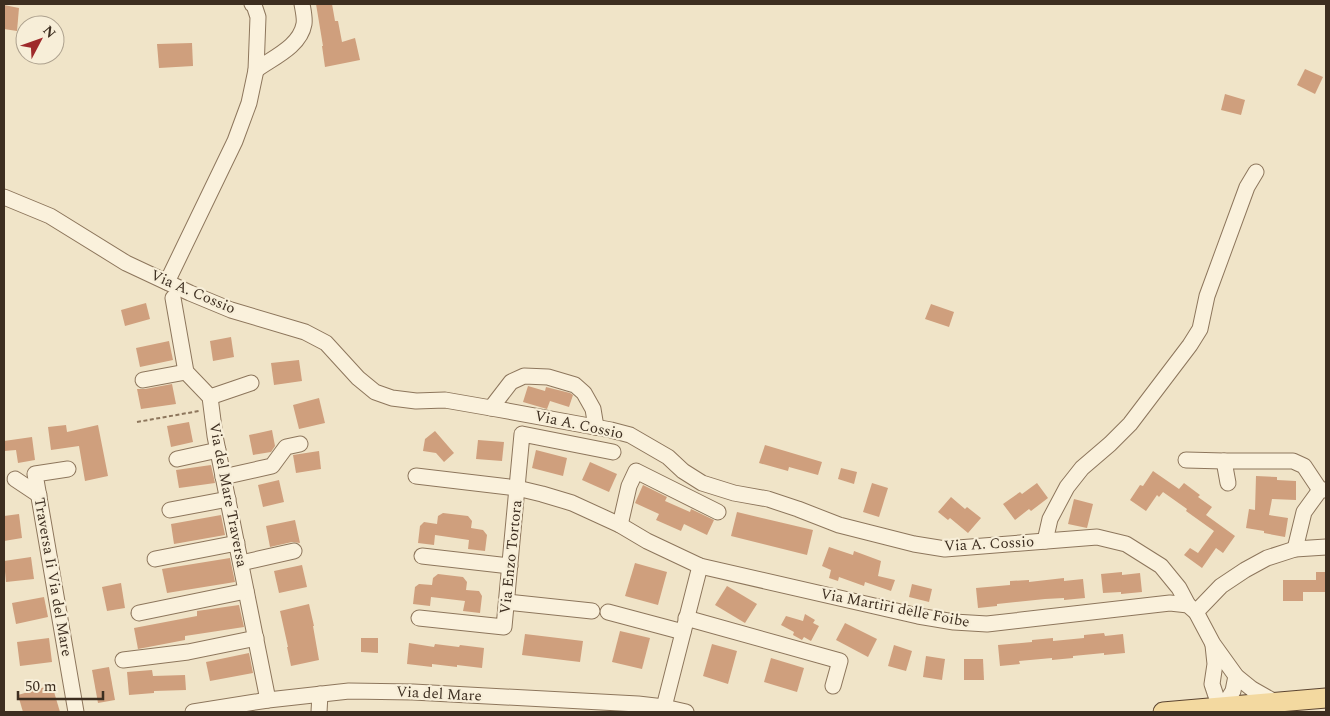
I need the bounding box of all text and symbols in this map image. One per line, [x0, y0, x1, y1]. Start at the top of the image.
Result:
north arrow [15, 15, 65, 65]
text: N [38, 21, 61, 43]
street label: Via A. Cossio [147, 264, 239, 320]
street label: Via A. Cossio [532, 404, 626, 446]
street label: Via del Mare Traversa [203, 421, 253, 570]
street label: Traversa Ii Via del Mare [28, 496, 78, 658]
street label: Via Enzo Tortora [494, 498, 528, 615]
street label: Via A. Cossio [943, 530, 1035, 558]
street label: Via Martiri delle Foibe [818, 582, 972, 634]
scale bar [18, 668, 102, 700]
text: 50 m [25, 675, 57, 698]
street label: Via del Mare [396, 680, 482, 708]

